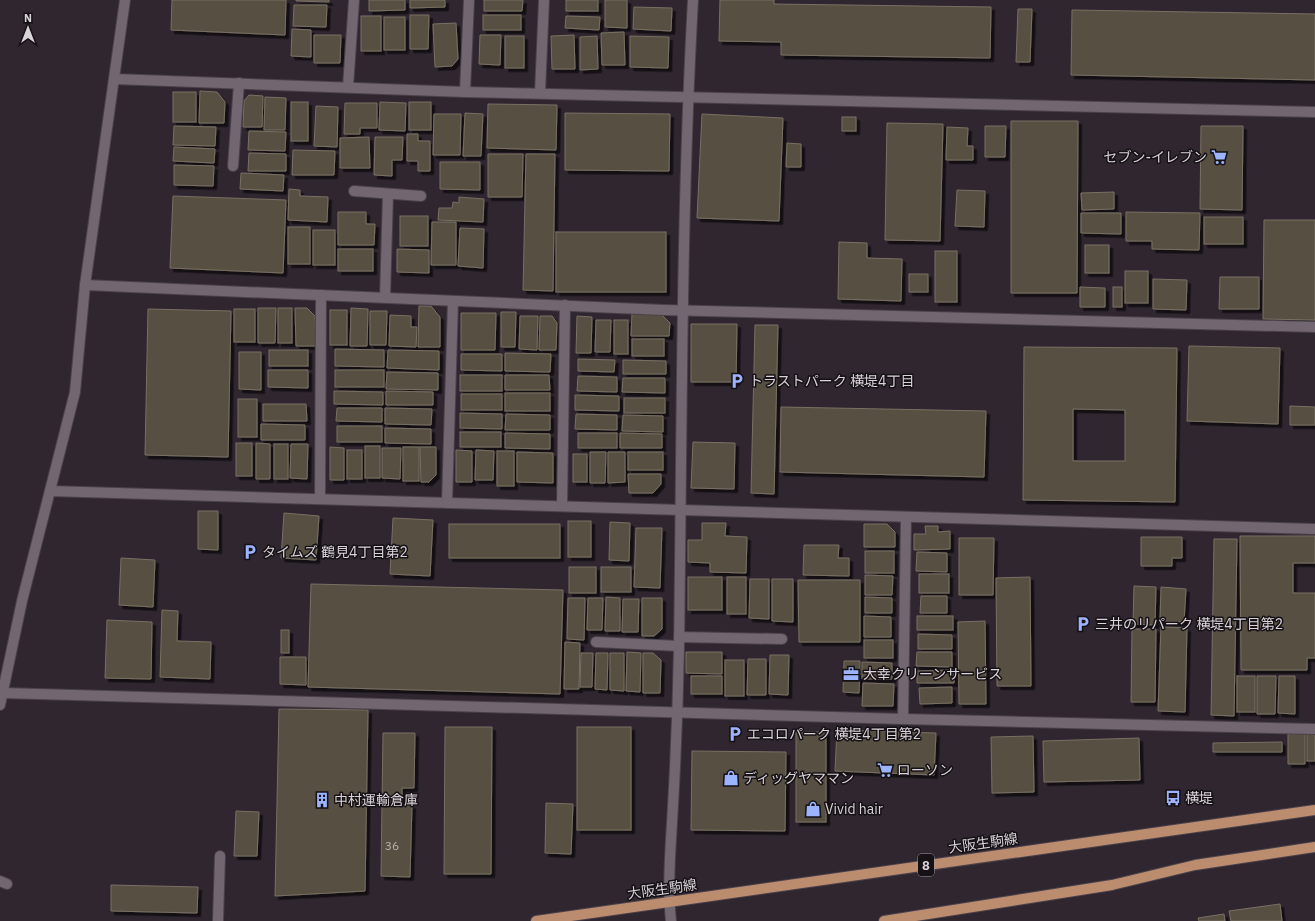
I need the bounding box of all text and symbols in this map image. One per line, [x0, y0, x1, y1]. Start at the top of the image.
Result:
north arrow [8, 8, 48, 48]
text: N [24, 11, 32, 25]
place label: セブン-イレブン [1103, 148, 1207, 166]
supermarket icon: セブン-イレブン [1210, 148, 1228, 166]
parking icon: トラストパーク 横堤4丁目 [728, 372, 746, 390]
place label: トラストパーク 横堤4丁目 [749, 372, 914, 390]
parking icon: タイムズ 鶴見4丁目第2 [241, 543, 259, 561]
place label: タイムズ 鶴見4丁目第2 [262, 543, 408, 561]
parking icon: 三井のリパーク 横堤4丁目第2 [1074, 615, 1092, 633]
place label: 三井のリパーク 横堤4丁目第2 [1095, 615, 1283, 633]
office icon: 大幸クリーンサービス [842, 665, 860, 683]
place label: 大幸クリーンサービス [863, 665, 1002, 683]
parking icon: エコロパーク 横堤4丁目第2 [726, 725, 744, 743]
place label: エコロパーク 横堤4丁目第2 [747, 725, 921, 743]
supermarket icon: ローソン [876, 761, 894, 779]
place label: ローソン [897, 761, 953, 779]
shop icon: ディッグヤママン [722, 769, 740, 787]
place label: ディッグヤママン [743, 769, 854, 787]
bus stop icon: 横堤 [1164, 789, 1182, 807]
place label: 横堤 [1185, 789, 1213, 807]
building icon: 中村運輸倉庫 [313, 791, 331, 809]
place label: 中村運輸倉庫 [334, 791, 418, 809]
shop icon: Vivid hair [804, 800, 822, 818]
place label: Vivid hair [825, 800, 883, 818]
street label: 大阪生駒線 [947, 829, 1019, 857]
house number: 36 [385, 838, 399, 853]
road number: 8 [918, 854, 934, 876]
street label: 大阪生駒線 [626, 875, 698, 903]

